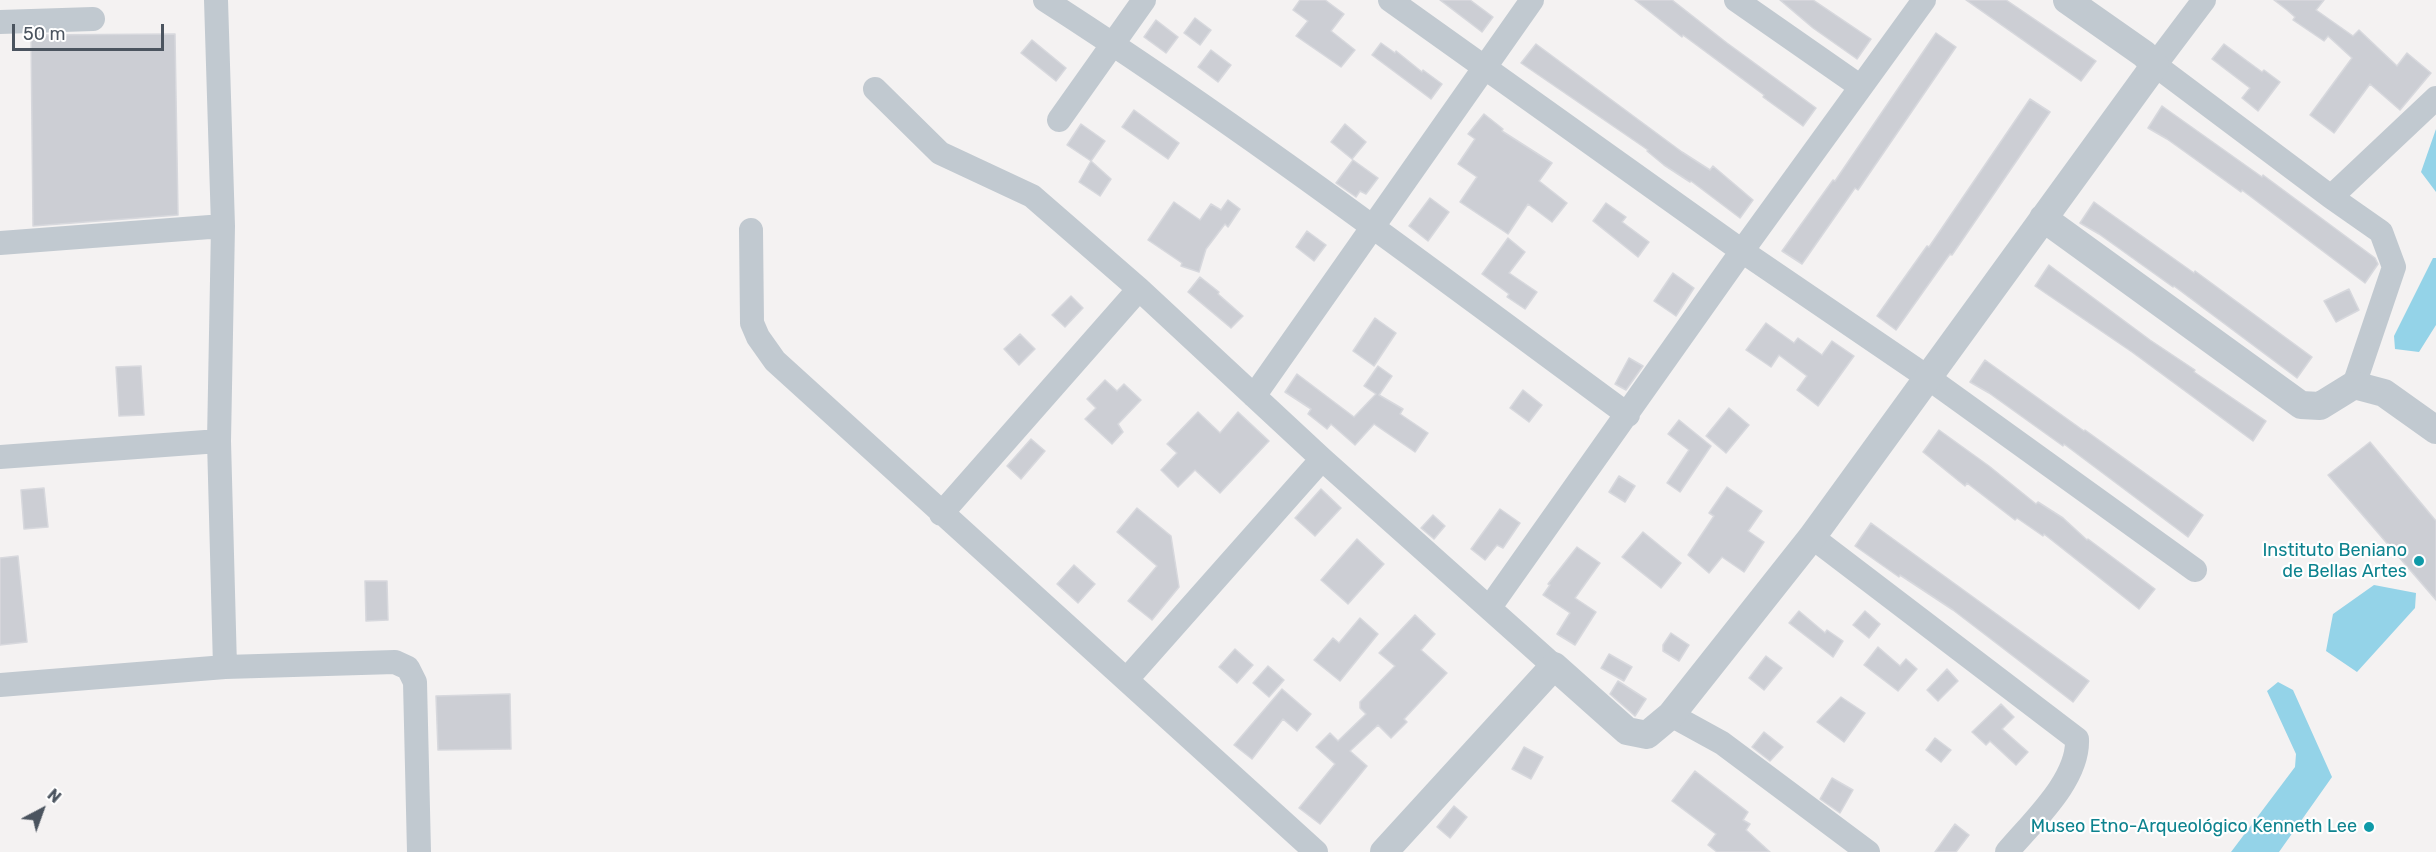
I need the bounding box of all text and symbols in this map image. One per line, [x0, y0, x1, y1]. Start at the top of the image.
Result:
scale bar [15, 12, 166, 50]
text: 50 m [23, 23, 66, 45]
place label: Instituto Beniano de Bellas Artes [2262, 540, 2407, 582]
marker: Instituto Beniano de Bellas Artes [2412, 554, 2426, 568]
north arrow [12, 780, 72, 840]
text: N [44, 785, 65, 807]
place label: Museo Etno-Arqueológico Kenneth Lee [2031, 816, 2357, 838]
marker: Museo Etno-Arqueológico Kenneth Lee [2362, 820, 2376, 834]

